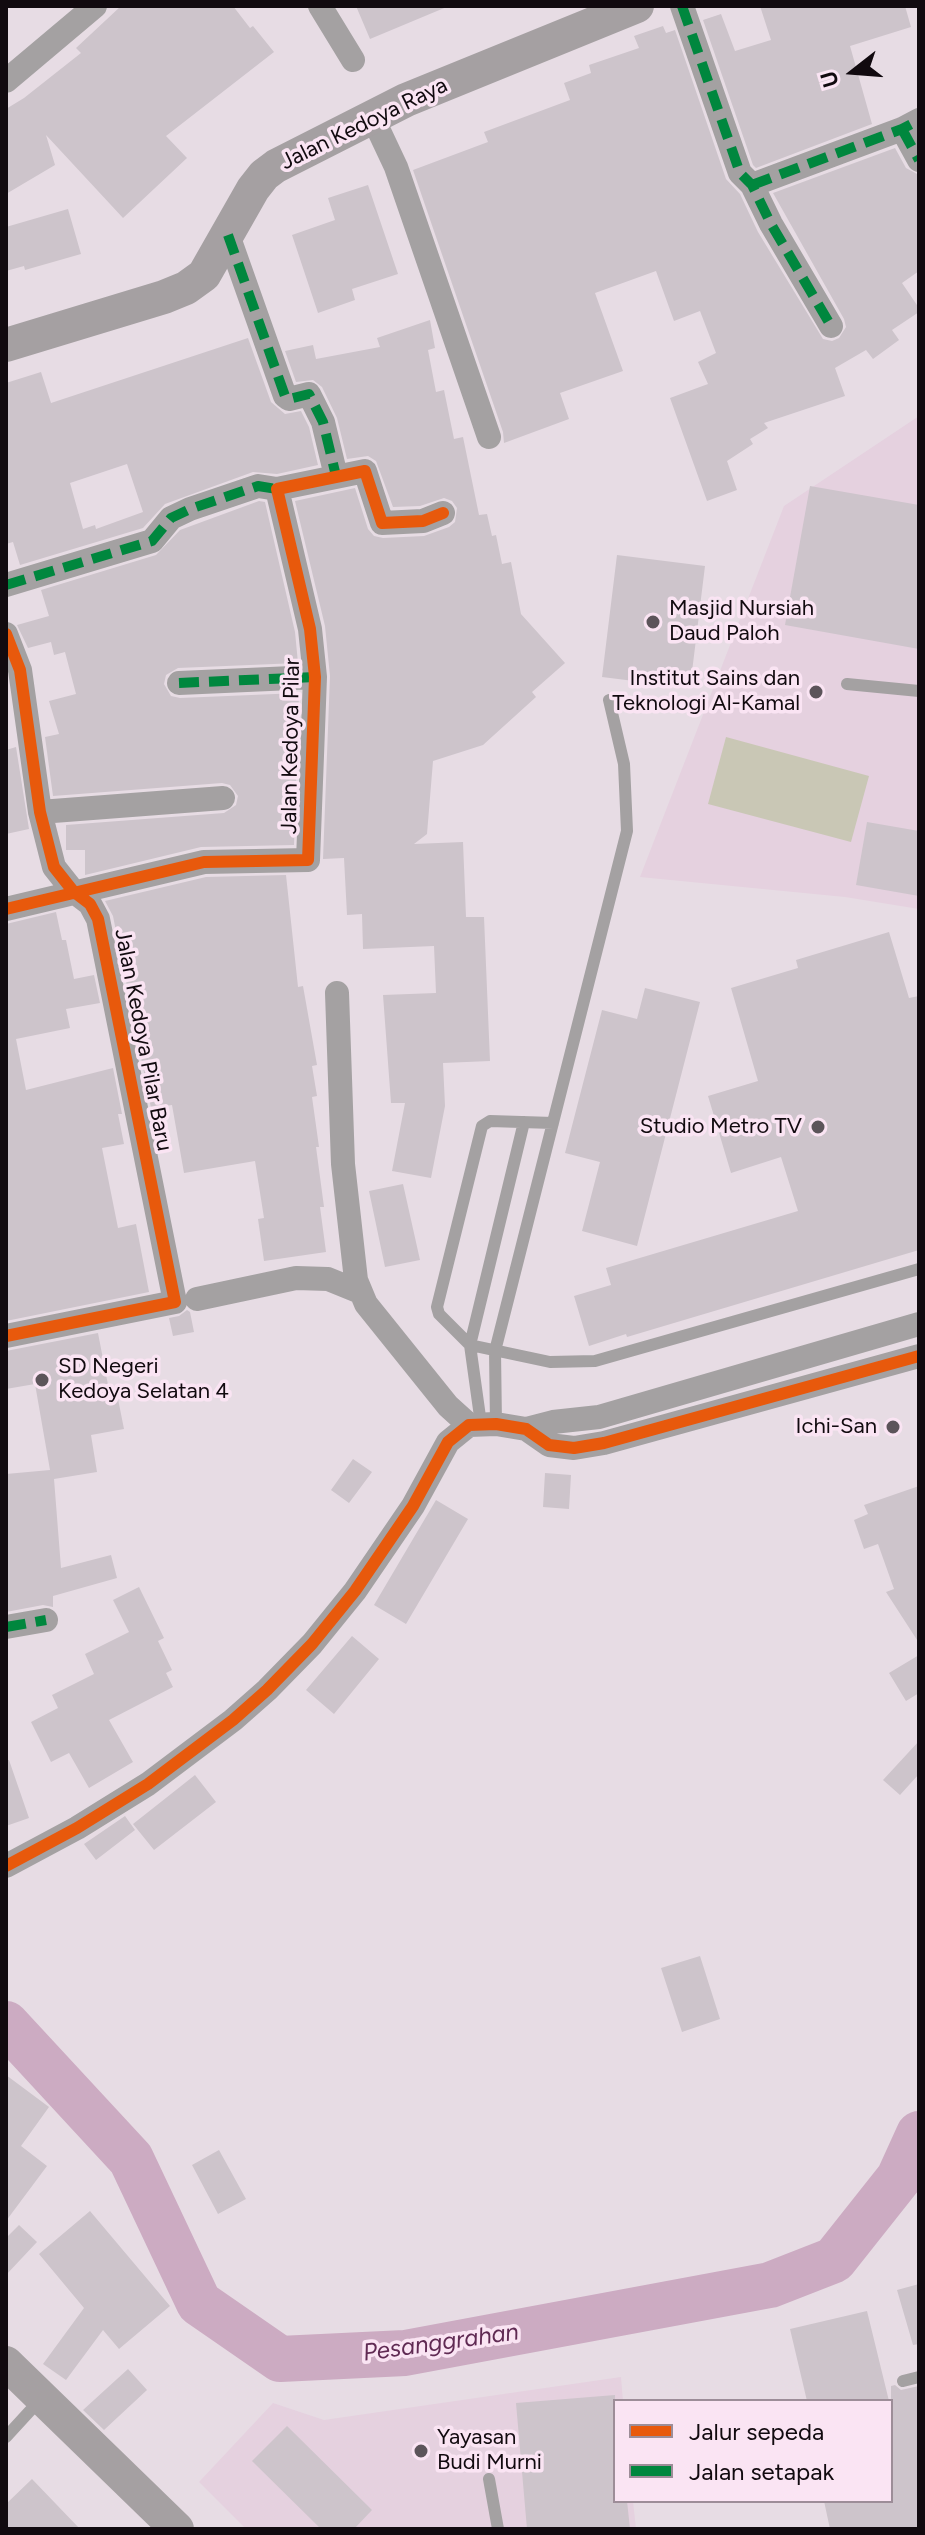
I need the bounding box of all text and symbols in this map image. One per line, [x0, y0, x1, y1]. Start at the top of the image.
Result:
north arrow [813, 32, 893, 112]
text: U [814, 68, 845, 91]
street label: Jalan Kedoya Raya [276, 72, 452, 176]
place label: Masjid Nursiah Daud Paloh [669, 596, 814, 648]
marker: Masjid Nursiah Daud Paloh [644, 613, 662, 631]
street label: Jalan Kedoya Pilar [276, 658, 306, 834]
place label: Institut Sains dan Teknologi Al-Kamal [612, 666, 800, 718]
marker: Institut Sains dan Teknologi Al-Kamal [807, 683, 825, 701]
street label: Jalan Kedoya Pilar Baru [108, 927, 178, 1153]
place label: Studio Metro TV [640, 1114, 802, 1140]
marker: Studio Metro TV [809, 1118, 827, 1136]
place label: SD Negeri Kedoya Selatan 4 [58, 1354, 229, 1406]
marker: SD Negeri Kedoya Selatan 4 [33, 1371, 51, 1389]
place label: Ichi-San [796, 1414, 877, 1440]
marker: Ichi-San [884, 1418, 902, 1436]
water label: Pesanggrahan [361, 2318, 521, 2368]
legend [613, 2399, 893, 2503]
text: Jalur sepeda [689, 2417, 824, 2446]
place label: Yayasan Budi Murni [437, 2425, 542, 2476]
marker: Yayasan Budi Murni [412, 2442, 430, 2460]
text: Jalan setapak [689, 2457, 834, 2486]

